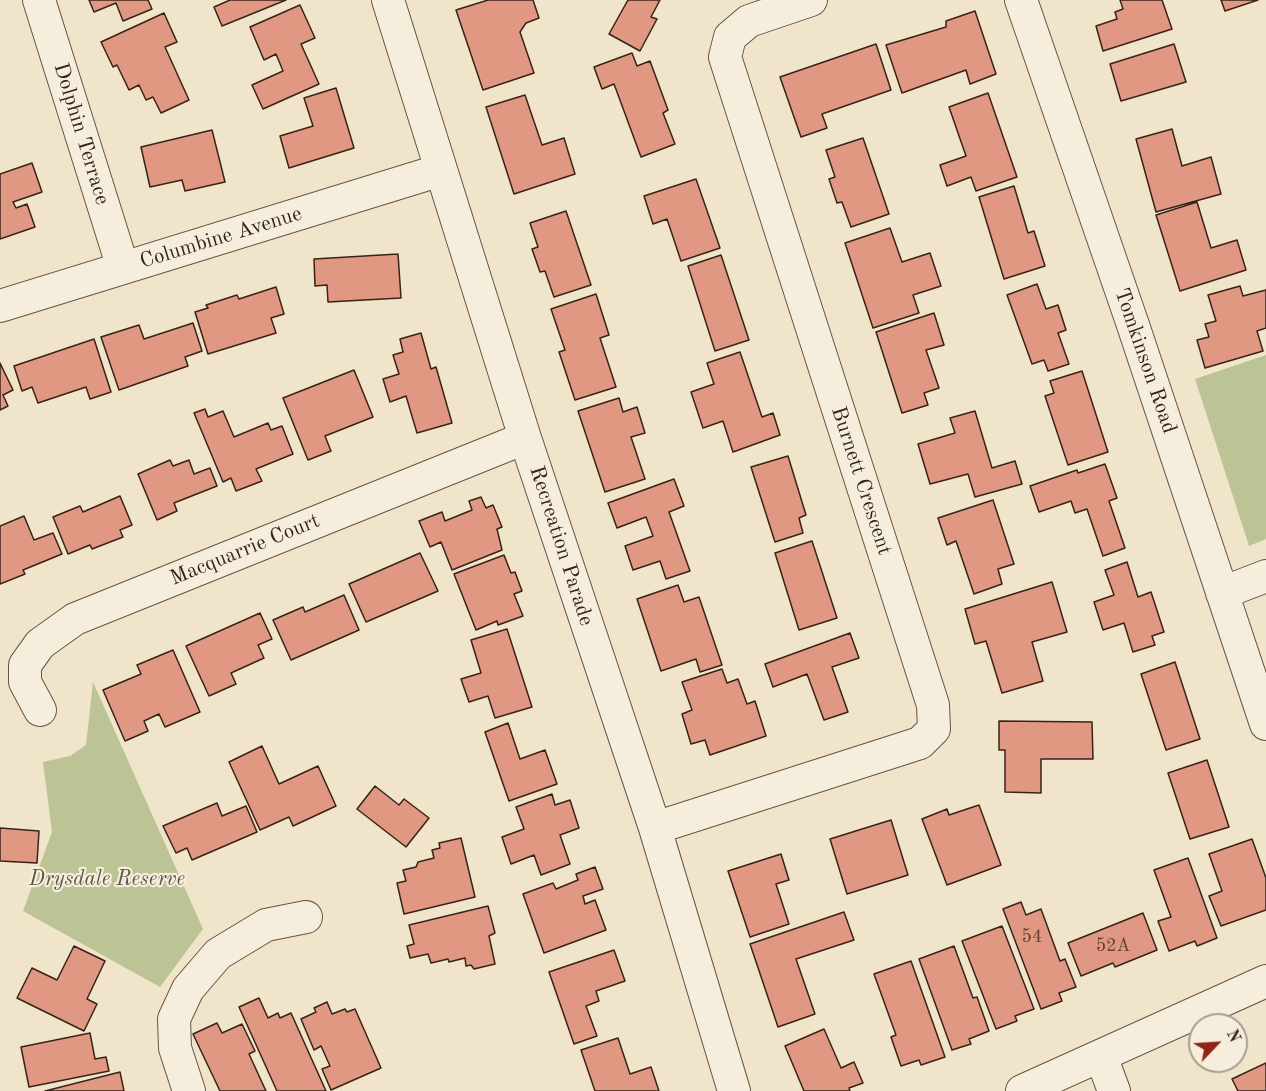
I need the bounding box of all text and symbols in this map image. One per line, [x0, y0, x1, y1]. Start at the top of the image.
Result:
street label: Dolphin Terrace [47, 60, 115, 208]
street label: Columbine Avenue [137, 201, 305, 275]
street label: Tomkinson Road [1108, 285, 1182, 437]
street label: Burnett Crescent [825, 403, 897, 559]
street label: Recreation Parade [523, 463, 599, 629]
street label: Macquarrie Court [166, 508, 324, 592]
park label: Drysdale Reserve [29, 866, 185, 892]
house number: 54 [1022, 926, 1042, 948]
house number: 52A [1096, 935, 1130, 957]
north arrow [1188, 1013, 1248, 1073]
text: N [1223, 1027, 1242, 1045]

